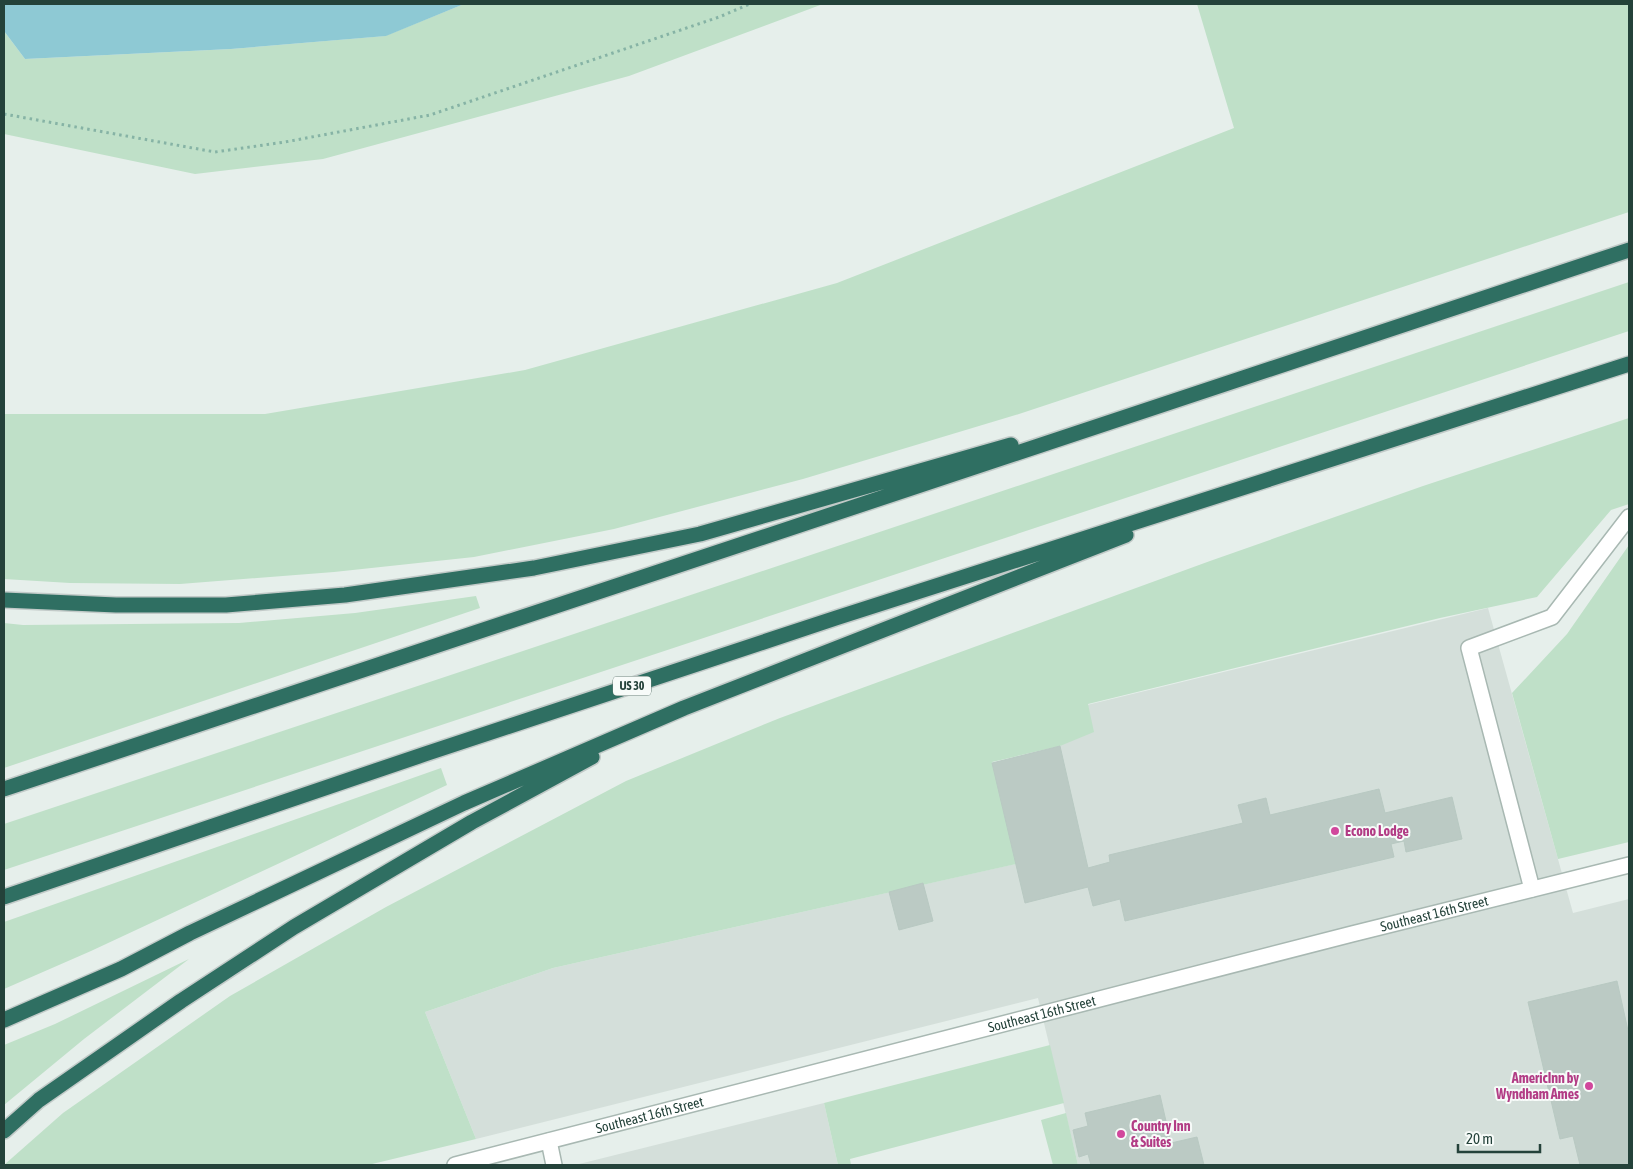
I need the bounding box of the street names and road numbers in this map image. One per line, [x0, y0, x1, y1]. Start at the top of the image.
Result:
road number: US 30 [613, 676, 651, 696]
street label: Southeast 16th Street [1379, 892, 1490, 935]
street label: Southeast 16th Street [986, 992, 1097, 1035]
street label: Southeast 16th Street [594, 1093, 705, 1136]

